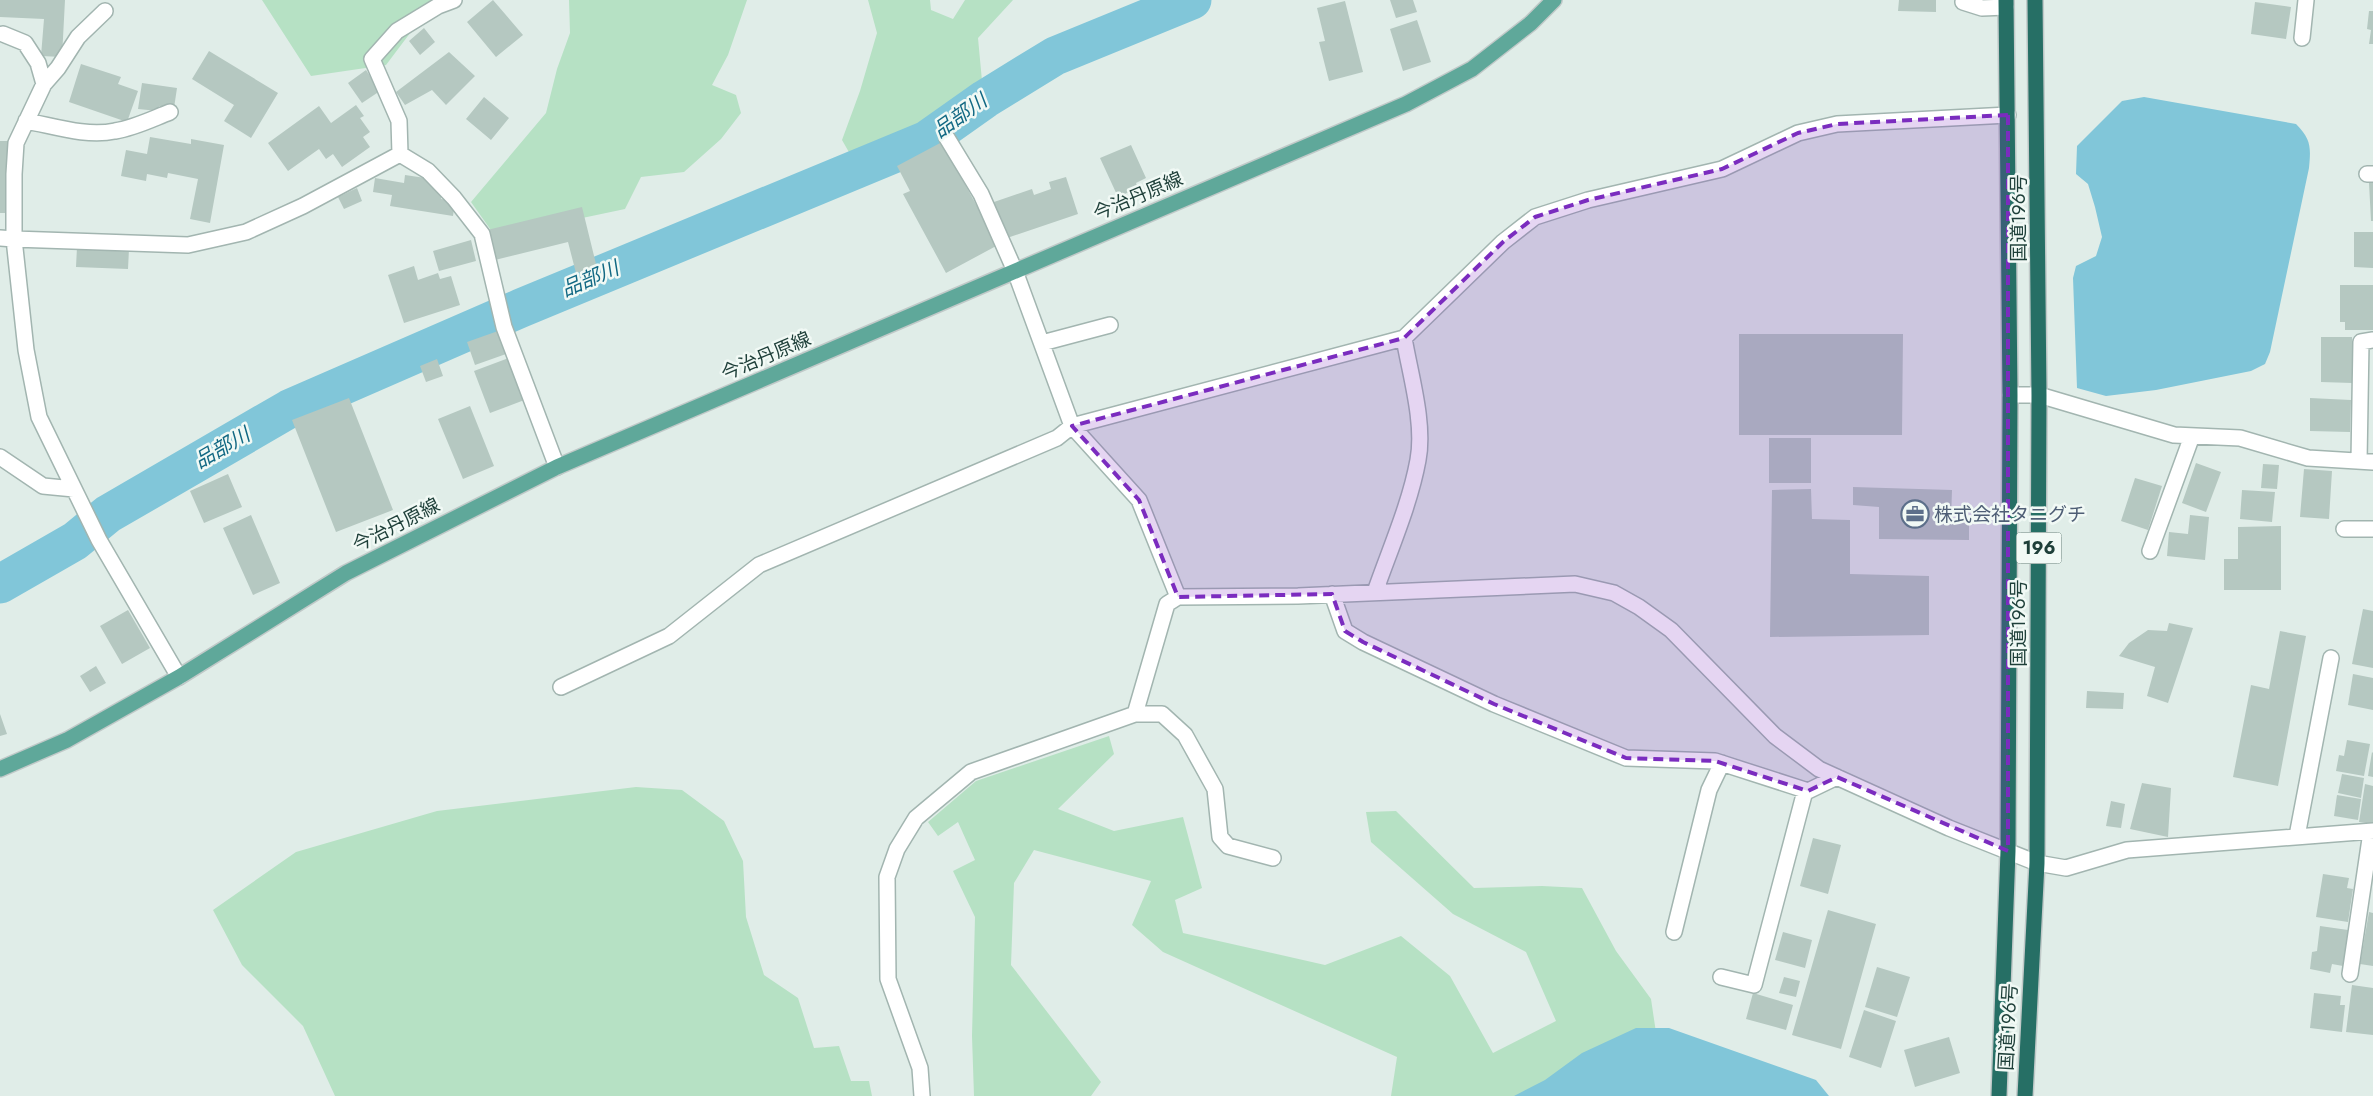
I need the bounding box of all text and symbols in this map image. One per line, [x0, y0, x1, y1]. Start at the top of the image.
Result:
water label: 品部川 [927, 86, 995, 145]
street label: 今治丹原線 [1089, 165, 1187, 227]
street label: 国道196号 [2005, 174, 2032, 262]
water label: 品部川 [557, 253, 625, 304]
street label: 今治丹原線 [717, 325, 815, 387]
water label: 品部川 [189, 419, 257, 476]
street label: 今治丹原線 [348, 491, 444, 559]
office icon: 株式会社タニグチ [1900, 499, 1930, 529]
place label: 株式会社タニグチ [1934, 501, 2086, 528]
road number: 196 [2016, 532, 2062, 564]
street label: 国道196号 [2005, 579, 2032, 667]
street label: 国道196号 [1992, 983, 2024, 1071]

